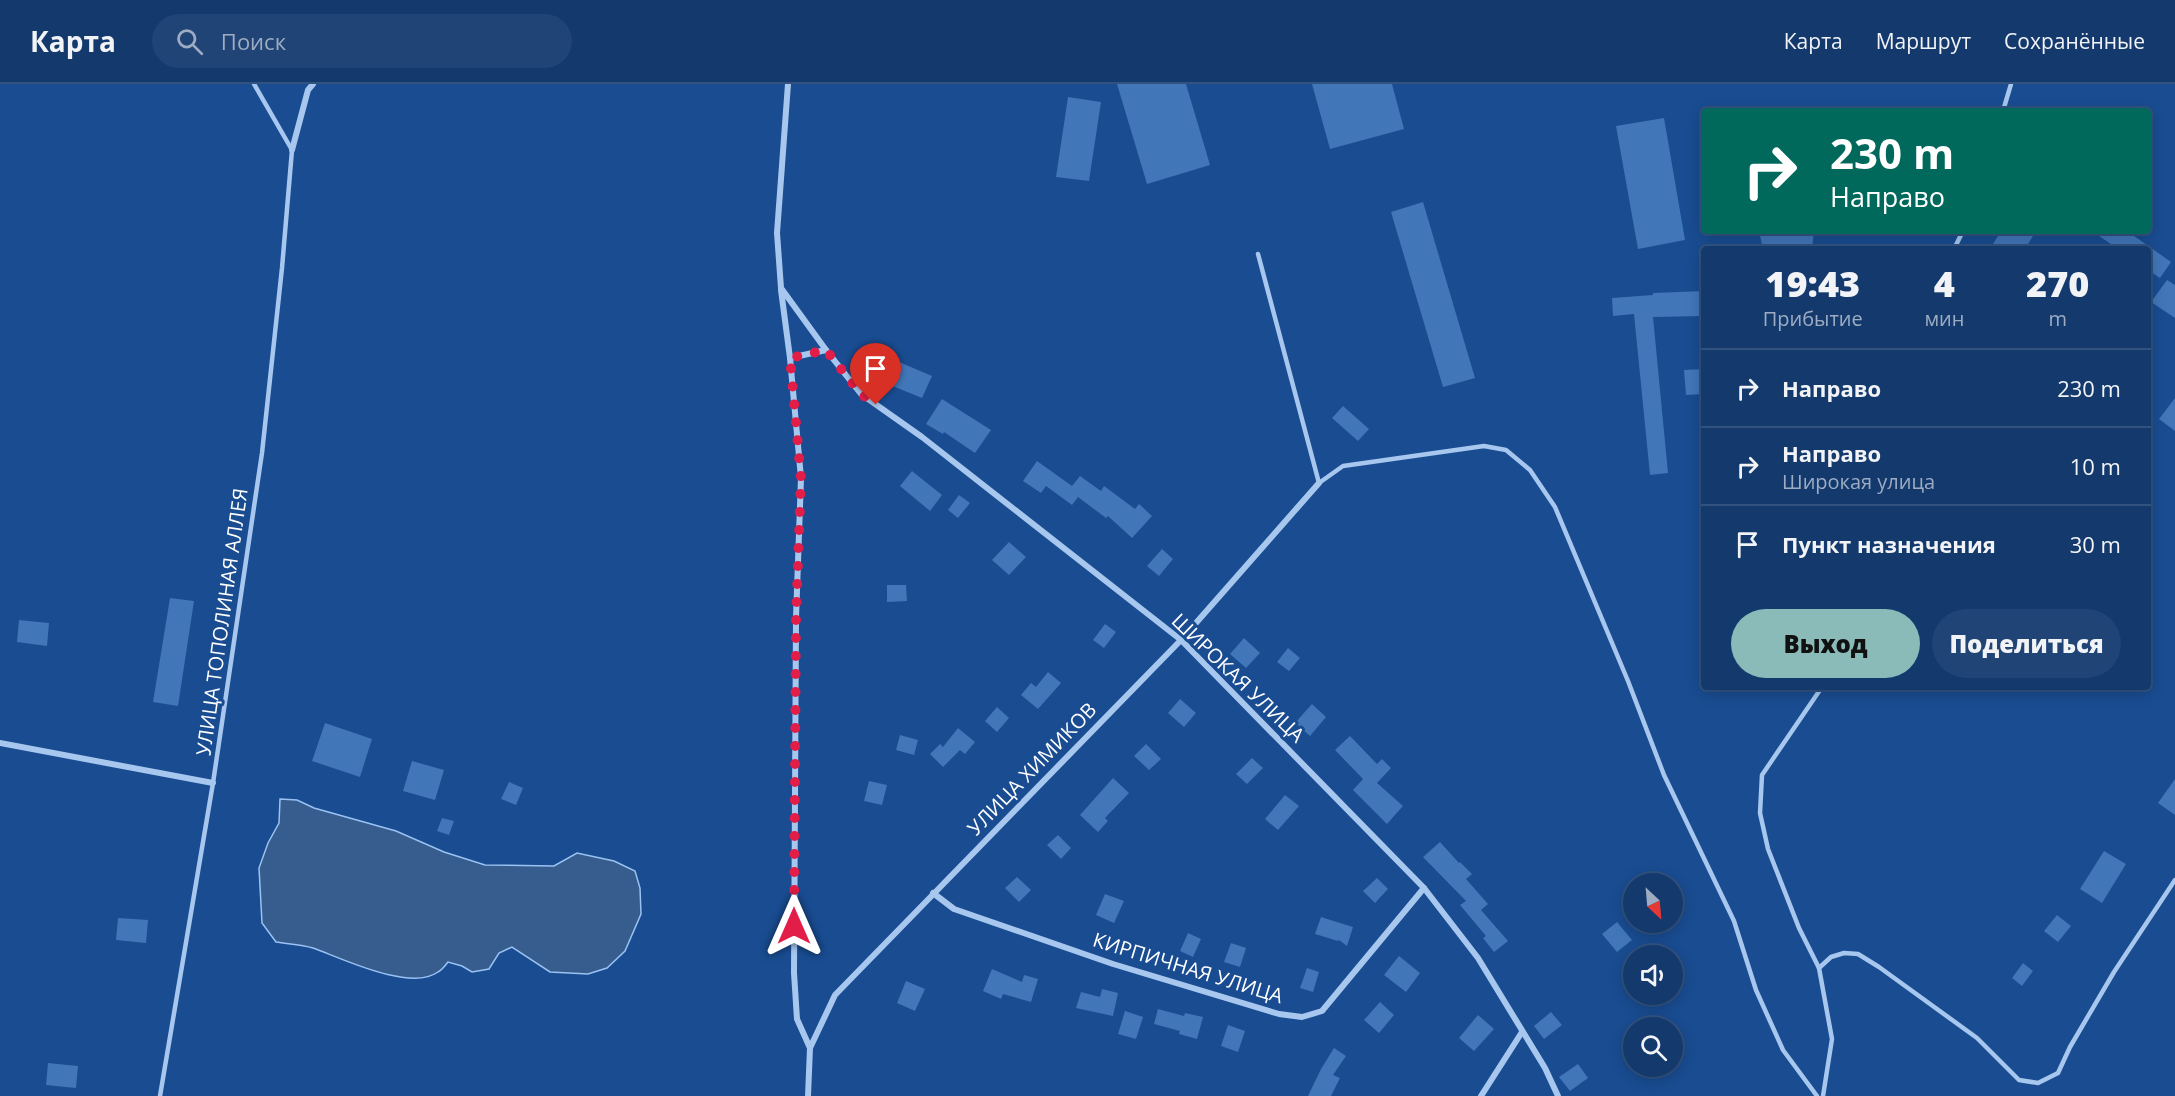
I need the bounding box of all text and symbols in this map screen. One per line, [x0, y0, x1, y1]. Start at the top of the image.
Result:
search box [152, 14, 572, 68]
text: Карта [30, 22, 116, 60]
icon: search [173, 25, 206, 58]
text: Поиск [221, 26, 286, 56]
text: Карта [1784, 27, 1843, 55]
text: Маршрут [1876, 27, 1971, 55]
text: Сохранённые [2004, 27, 2145, 55]
text: 230 m [1830, 124, 1954, 181]
icon: right [1731, 132, 1809, 210]
text: Направо [1830, 178, 1945, 215]
text: 19:43 [1765, 259, 1860, 308]
text: 4 [1934, 259, 1955, 308]
text: 270 [2026, 259, 2089, 308]
text: Прибытие [1763, 305, 1863, 332]
text: мин [1924, 305, 1964, 332]
text: m [2048, 305, 2067, 332]
pin [850, 343, 901, 405]
icon: arrive [859, 352, 892, 385]
icon: right [1731, 372, 1764, 405]
text: Направо [1782, 373, 1881, 403]
text: 230 m [2057, 373, 2121, 403]
text: Направо [1782, 438, 1881, 468]
icon: right [1731, 450, 1764, 483]
text: 10 m [2070, 451, 2121, 481]
text: Широкая улица [1782, 468, 1935, 495]
street label: УЛИЦА ТОПОЛИНАЯ АЛЛЕЯ [189, 486, 254, 757]
icon: arrive [1731, 528, 1764, 561]
text: Пункт назначения [1782, 529, 1996, 559]
text: 30 m [2070, 529, 2121, 559]
street label: ШИРОКАЯ УЛИЦА [1166, 607, 1311, 748]
button: Выход [1731, 609, 1920, 678]
button: Поделиться [1932, 609, 2121, 678]
street label: УЛИЦА ХИМИКОВ [961, 696, 1102, 841]
north arrow [1623, 873, 1683, 933]
map controls [1623, 873, 1683, 1077]
position arrow [762, 894, 826, 958]
street label: КИРПИЧНАЯ УЛИЦА [1090, 926, 1287, 1009]
button: sound [1623, 945, 1683, 1005]
button: search [1623, 1017, 1683, 1077]

